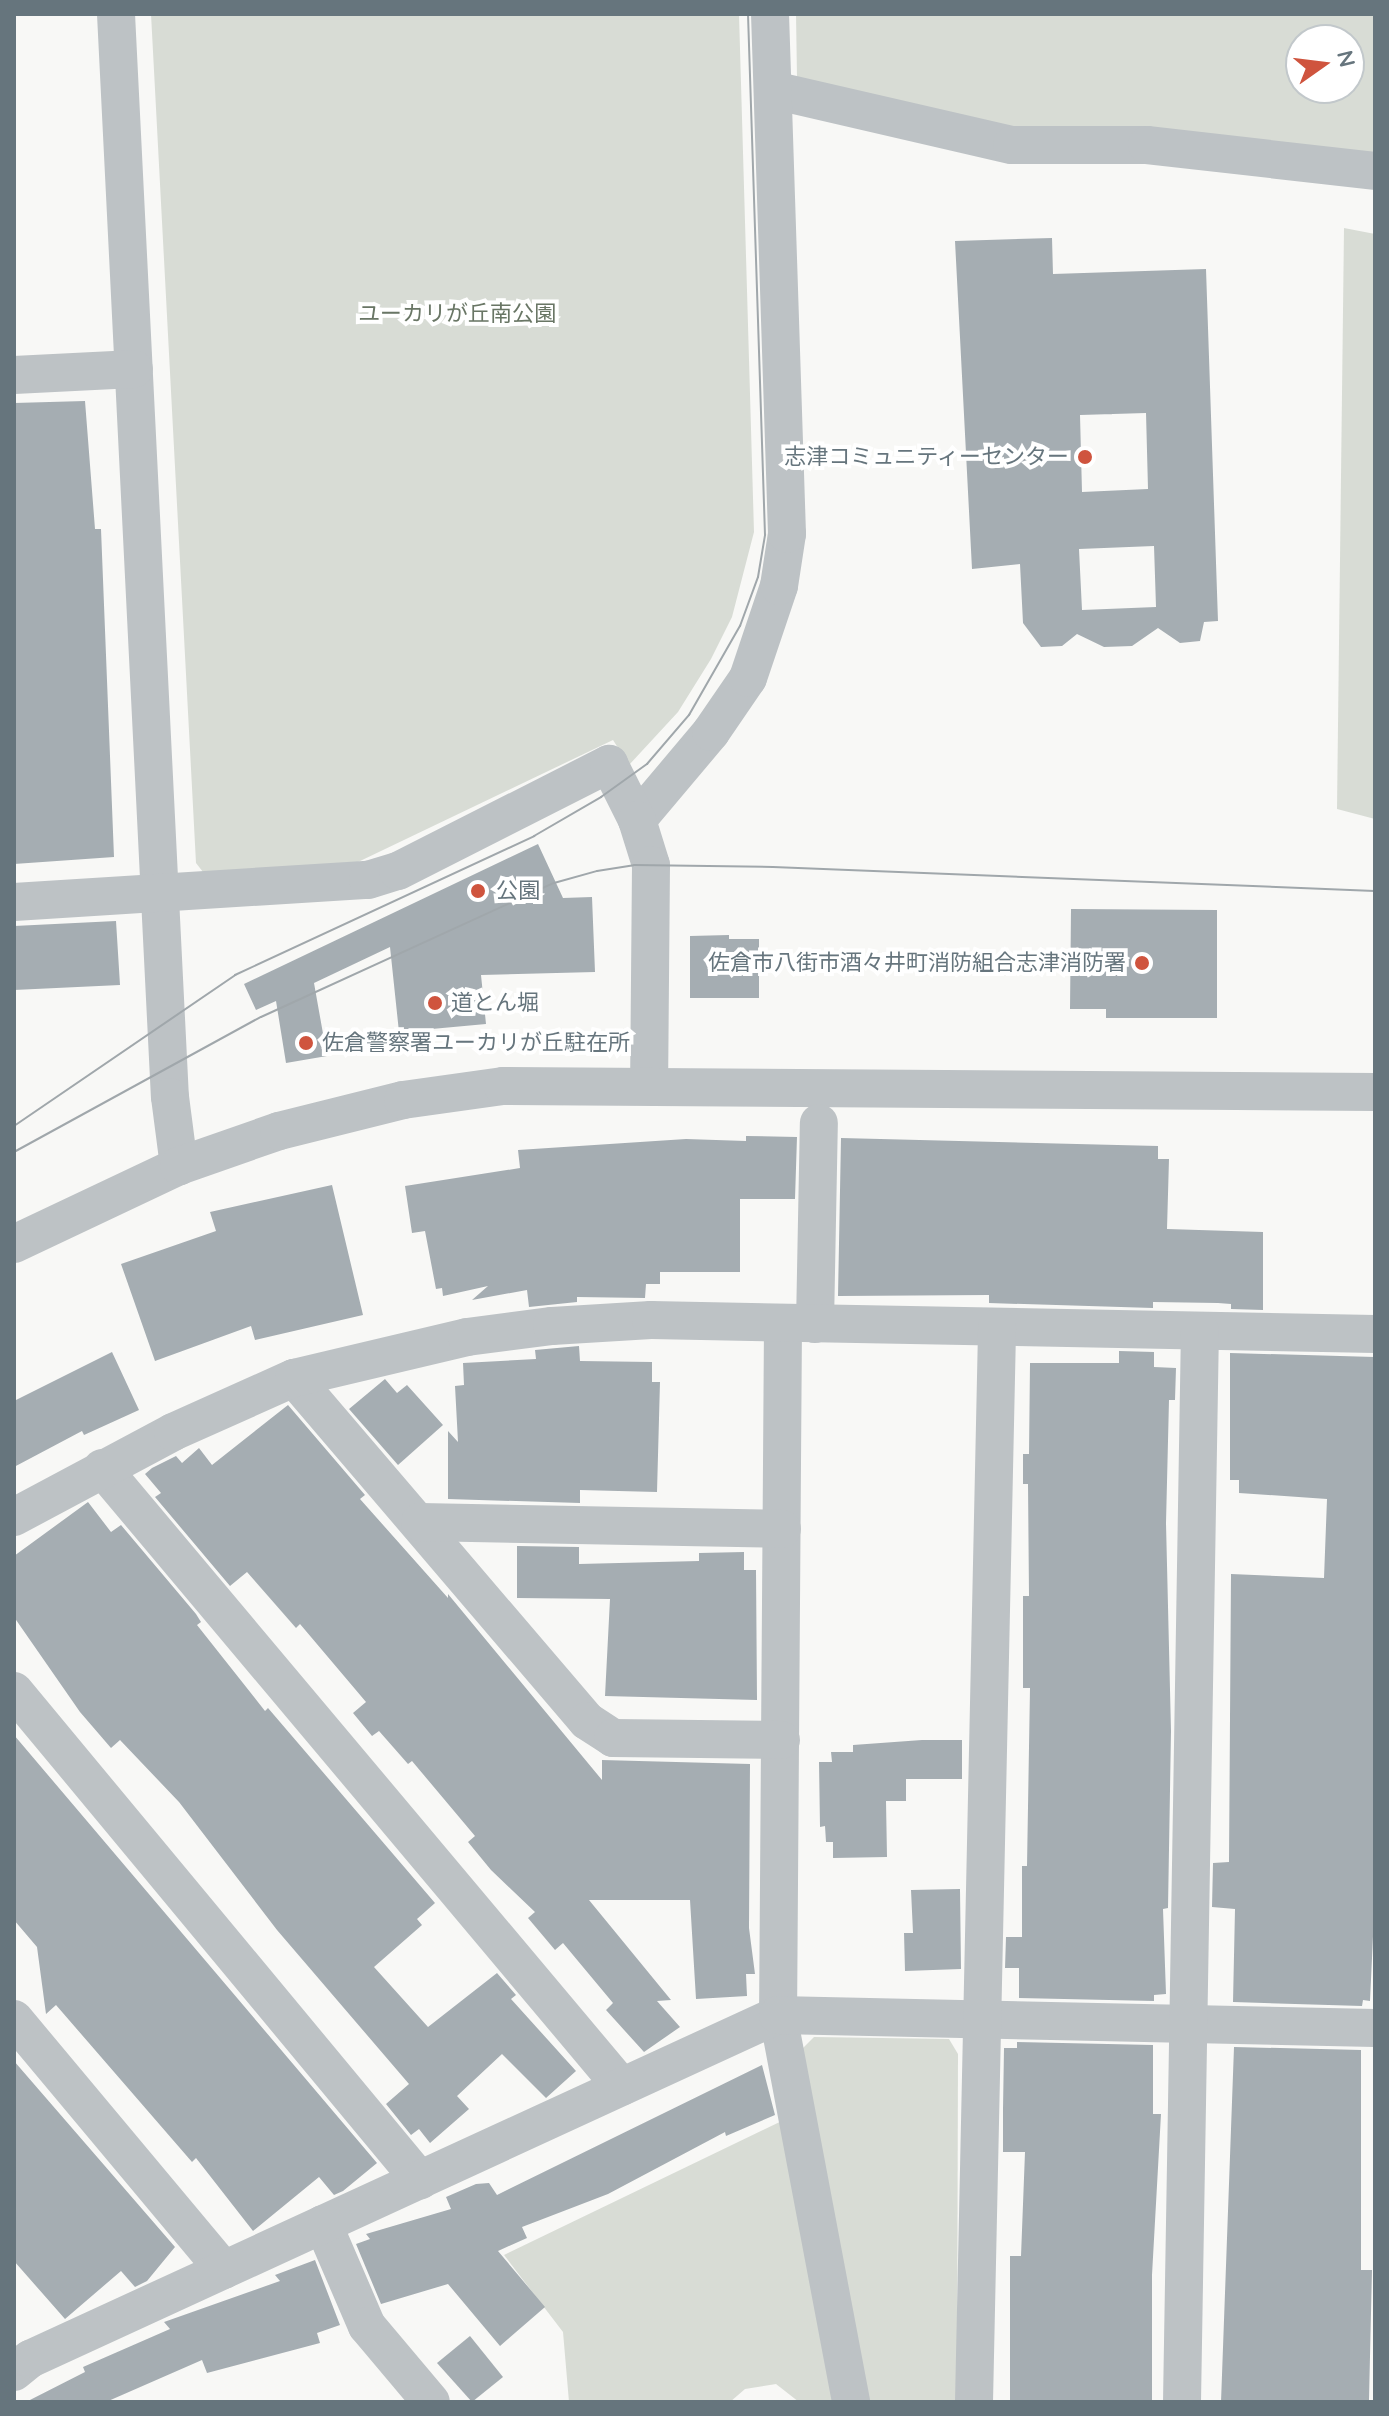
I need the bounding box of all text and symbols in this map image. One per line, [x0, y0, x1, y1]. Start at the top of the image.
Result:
north arrow [1285, 24, 1365, 104]
text: N [1331, 47, 1362, 70]
park label: ユーカリが丘南公園 [358, 301, 556, 327]
place label: 志津コミュニティーセンター [783, 444, 1069, 470]
marker: 志津コミュニティーセンター [1076, 448, 1094, 466]
place label: 公園 [496, 878, 540, 904]
marker: 公園 [467, 880, 489, 902]
place label: 佐倉市八街市酒々井町消防組合志津消防署 [708, 950, 1126, 976]
marker: 佐倉市八街市酒々井町消防組合志津消防署 [1133, 954, 1151, 972]
place label: 道とん堀 [451, 990, 539, 1016]
marker: 道とん堀 [426, 994, 444, 1012]
place label: 佐倉警察署ユーカリが丘駐在所 [322, 1030, 630, 1056]
marker: 佐倉警察署ユーカリが丘駐在所 [297, 1034, 315, 1052]

